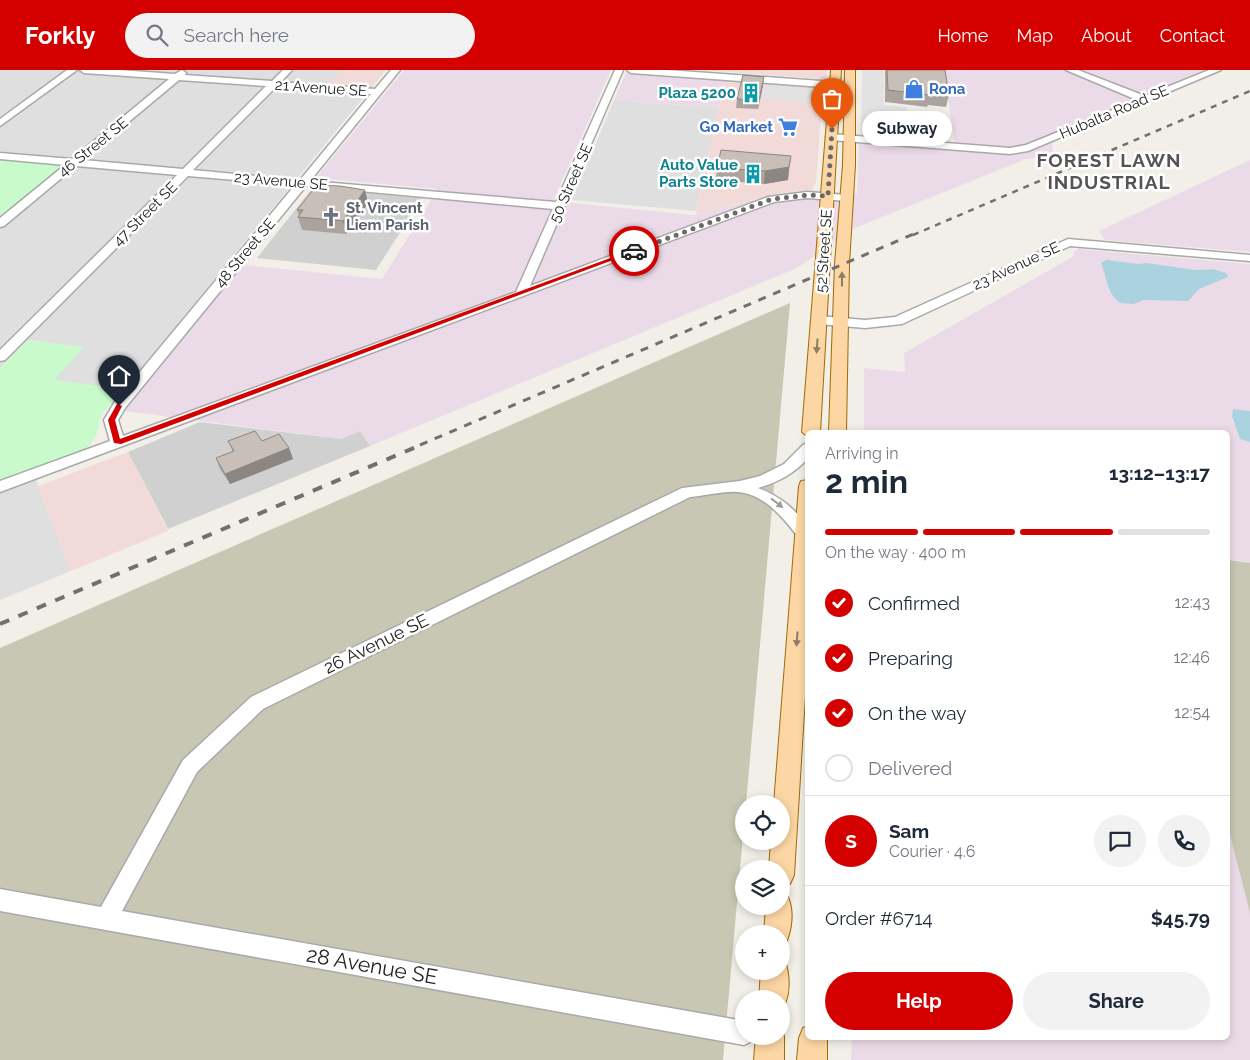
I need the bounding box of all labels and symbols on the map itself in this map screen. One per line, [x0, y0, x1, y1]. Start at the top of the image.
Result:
street label: 21 Avenue SE [274, 76, 368, 100]
pin [811, 78, 853, 129]
shop icon: Rona [903, 78, 925, 100]
place label: Rona [929, 80, 966, 98]
street label: Hubalta Road SE [1057, 81, 1171, 143]
building icon: Plaza 5200 [740, 82, 762, 104]
place label: Plaza 5200 [658, 84, 736, 102]
callout: Subway [862, 112, 952, 146]
street label: 46 Street SE [54, 113, 132, 181]
supermarket icon: Go Market [777, 116, 799, 138]
place label: Go Market [700, 118, 773, 136]
street label: 50 Street SE [546, 141, 596, 225]
district label: FOREST LAWN INDUSTRIAL [1037, 149, 1181, 193]
place label: Auto Value Parts Store [659, 156, 738, 191]
building icon: Auto Value Parts Store [742, 163, 764, 185]
street label: 23 Avenue SE [233, 168, 329, 194]
street label: 47 Street SE [109, 178, 181, 250]
place label: St. Vincent Liem Parish [346, 199, 429, 234]
church icon: St. Vincent Liem Parish [320, 206, 342, 228]
street label: 52 Street SE [812, 209, 836, 293]
street label: 48 Street SE [211, 215, 279, 291]
courier [609, 226, 659, 276]
street label: 23 Avenue SE [970, 238, 1062, 294]
one-way arrow [838, 271, 846, 287]
one-way arrow [813, 338, 821, 354]
pin [98, 355, 140, 406]
one-way arrow [770, 497, 783, 508]
street label: 26 Avenue SE [320, 609, 432, 678]
one-way arrow [793, 632, 801, 648]
street label: 28 Avenue SE [305, 942, 440, 989]

